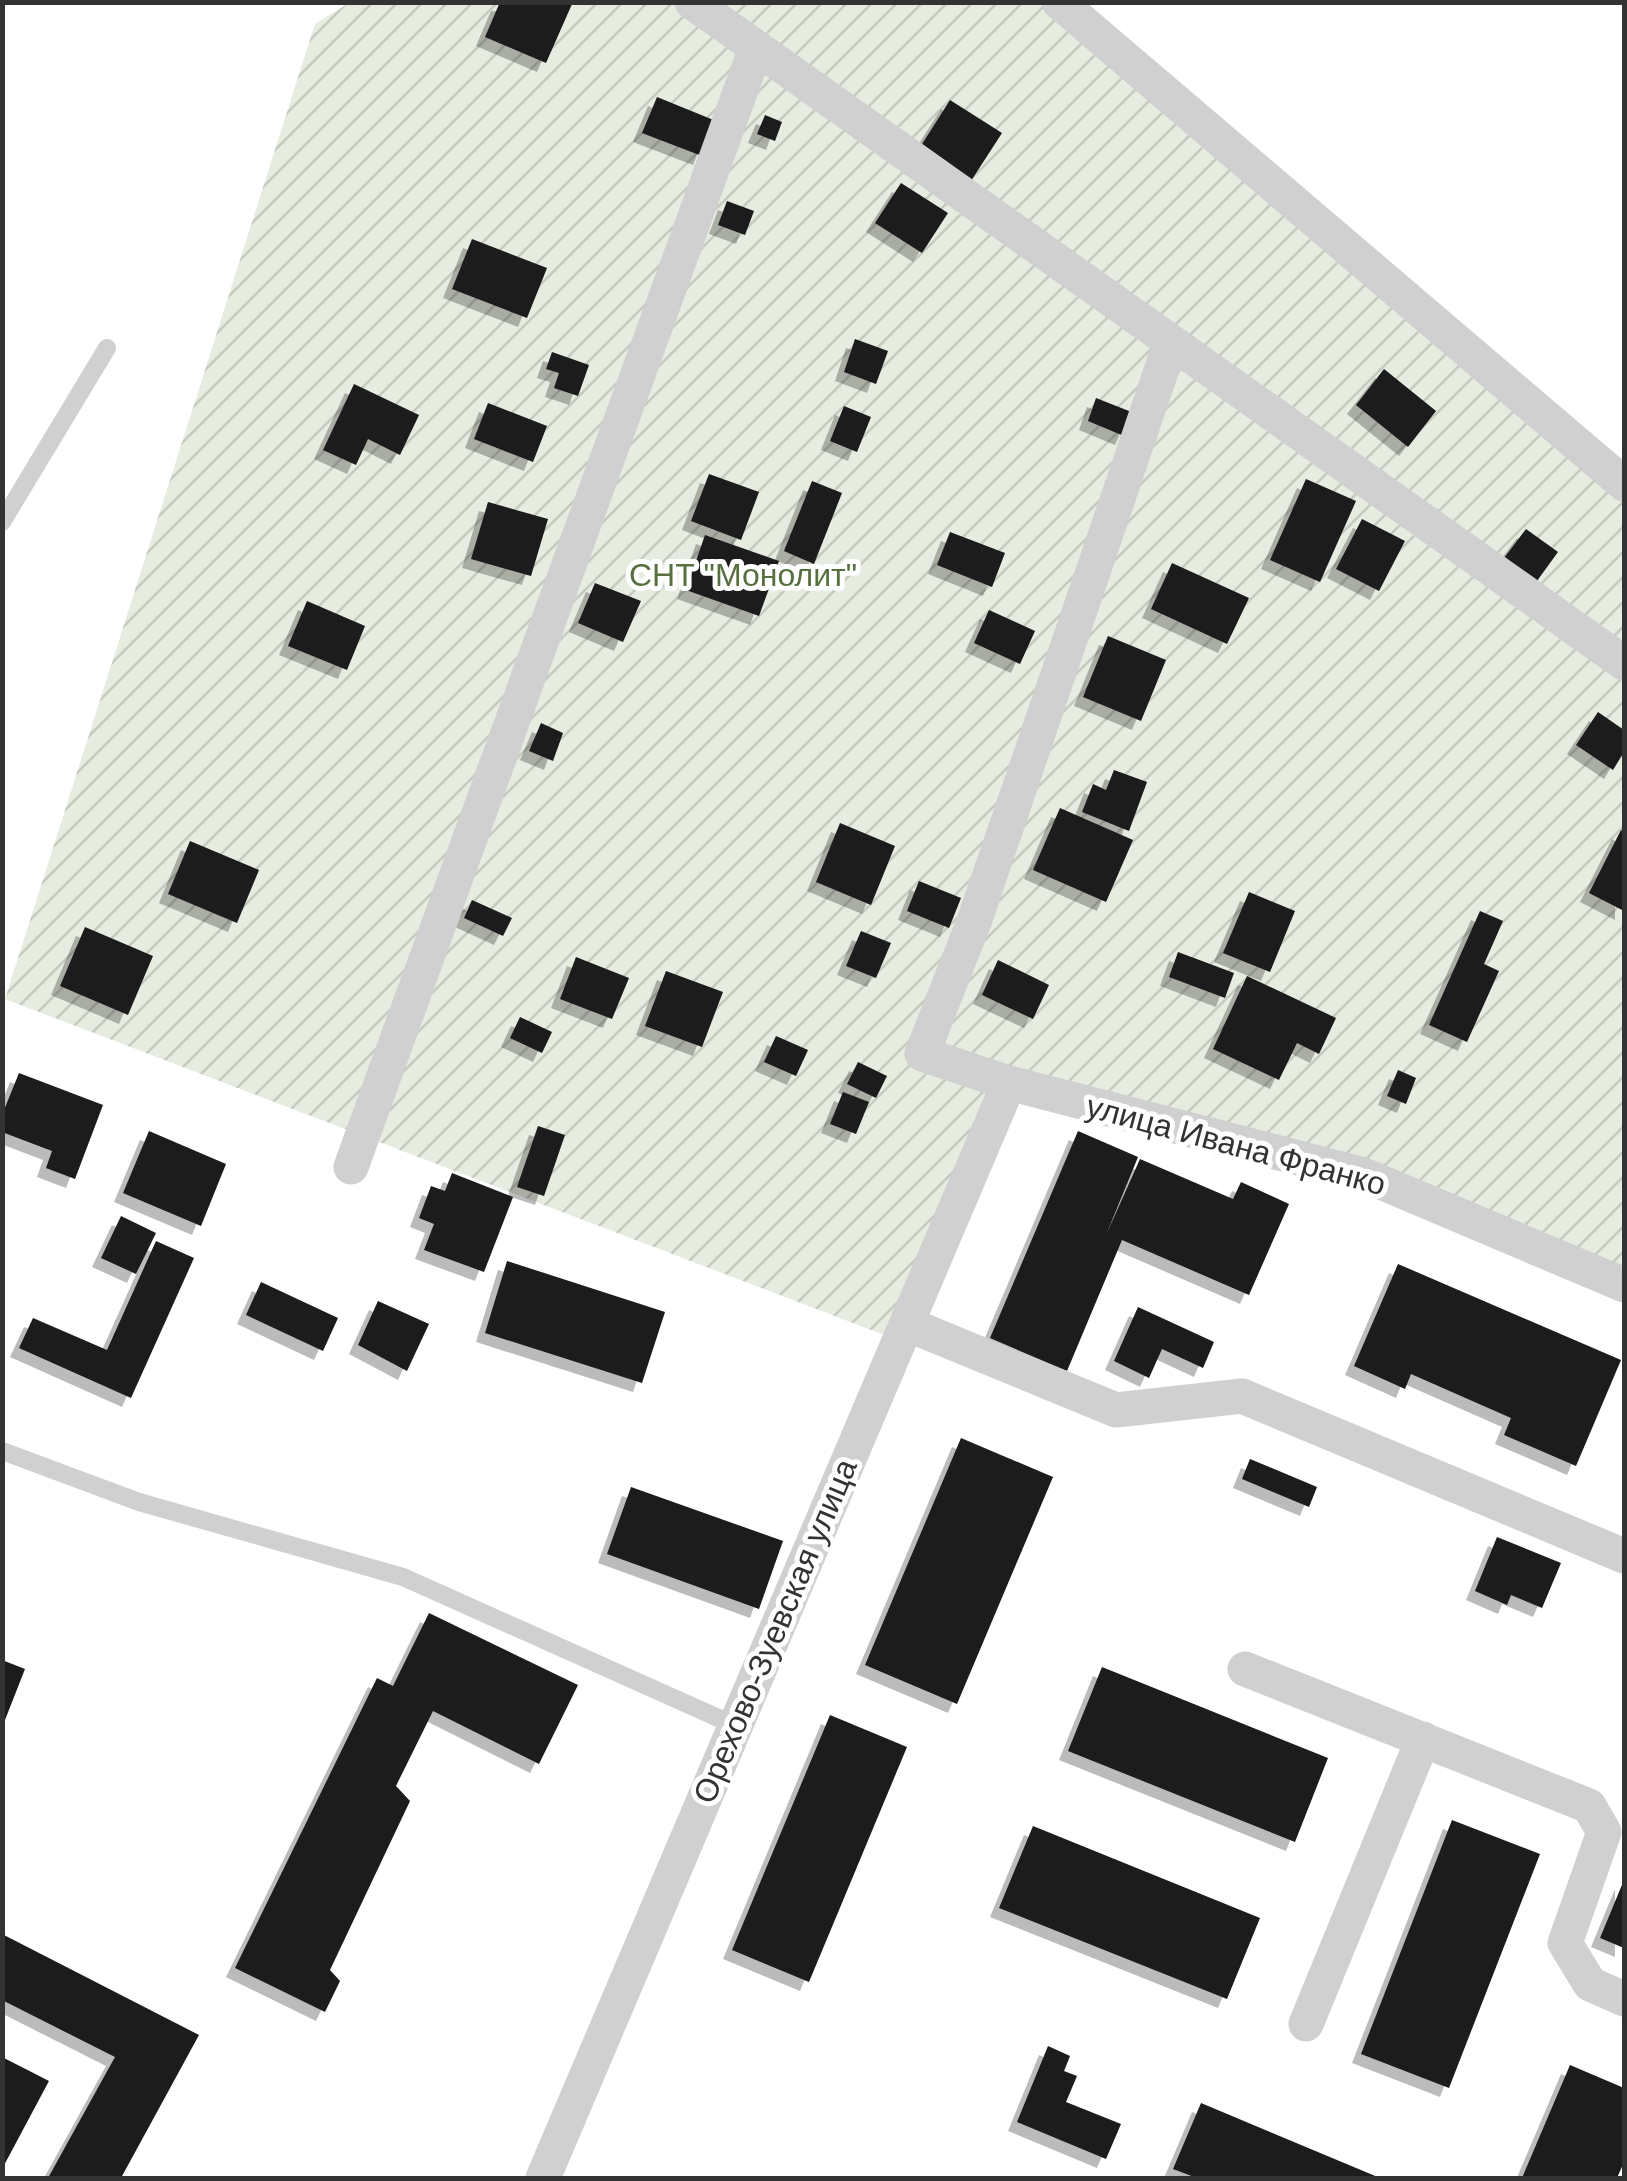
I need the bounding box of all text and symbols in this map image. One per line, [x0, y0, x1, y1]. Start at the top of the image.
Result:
park label: СНТ "Монолит" [629, 557, 857, 593]
street label: улица Ивана Франко [1082, 1088, 1390, 1202]
street label: Орехово-Зуевская улица [686, 1453, 864, 1809]

